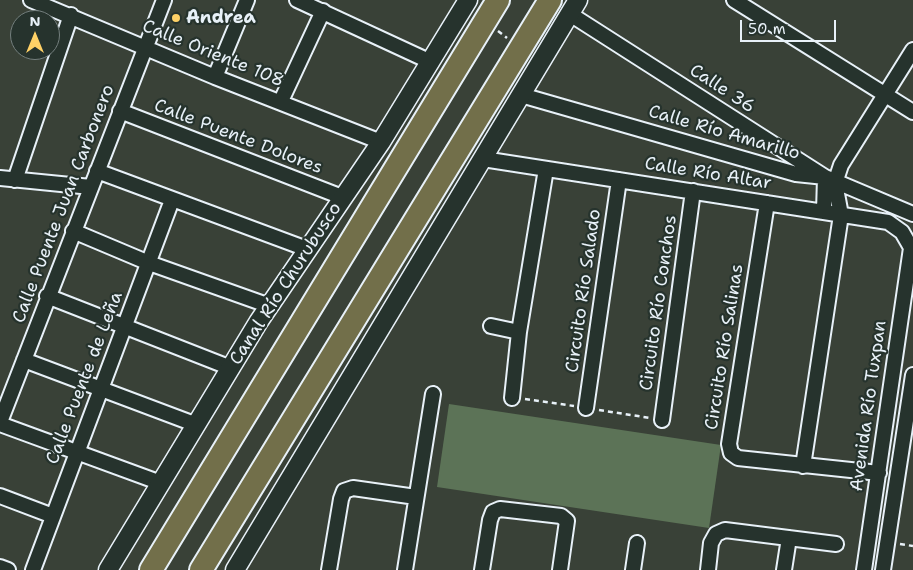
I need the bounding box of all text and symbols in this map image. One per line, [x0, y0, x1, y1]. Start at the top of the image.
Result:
place label: Andrea [186, 7, 256, 29]
north arrow [10, 10, 60, 60]
scale bar [743, 10, 839, 42]
text: N [29, 12, 41, 30]
marker: Andrea [170, 12, 182, 24]
street label: Calle Oriente 108 [139, 16, 287, 92]
text: 50 m [748, 19, 786, 39]
street label: Calle 36 [685, 60, 759, 118]
street label: Calle Puente Juan Carbonero [8, 82, 120, 326]
street label: Calle Puente Dolores [151, 95, 325, 179]
street label: Calle Río Amarillo [646, 101, 802, 165]
street label: Calle Río Altar [643, 153, 773, 195]
street label: Canal Río Churubusco [225, 199, 347, 369]
street label: Circuito Río Salado [562, 208, 606, 374]
street label: Circuito Río Conchos [636, 214, 682, 392]
street label: Circuito Río Salinas [701, 263, 749, 431]
street label: Calle Puente de Leña [42, 289, 128, 467]
street label: Avenida Río Tuxpan [846, 319, 892, 493]

